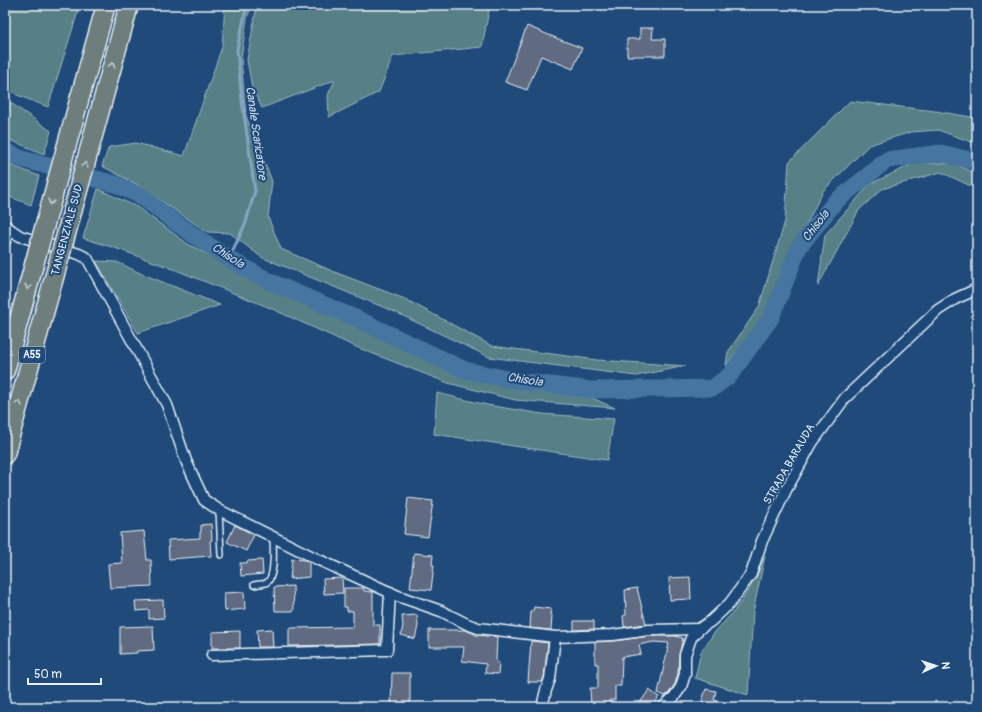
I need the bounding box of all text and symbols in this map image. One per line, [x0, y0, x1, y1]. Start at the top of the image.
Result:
one-way arrow [107, 62, 116, 69]
water label: Canale Scaricatore [242, 85, 270, 182]
one-way arrow [80, 161, 89, 168]
street label: TANGENZIALE SUD [49, 183, 85, 277]
one-way arrow [47, 199, 56, 206]
water label: Chisola [799, 206, 834, 245]
water label: Chisola [209, 240, 248, 273]
one-way arrow [24, 284, 33, 291]
road number: A55 [19, 347, 45, 363]
water label: Chisola [506, 370, 545, 390]
one-way arrow [14, 400, 23, 407]
street label: STRADA BARAUDA [761, 422, 817, 506]
north arrow [916, 646, 956, 686]
scale bar [28, 660, 101, 686]
text: N [939, 661, 952, 670]
text: 50 m [34, 667, 62, 682]

